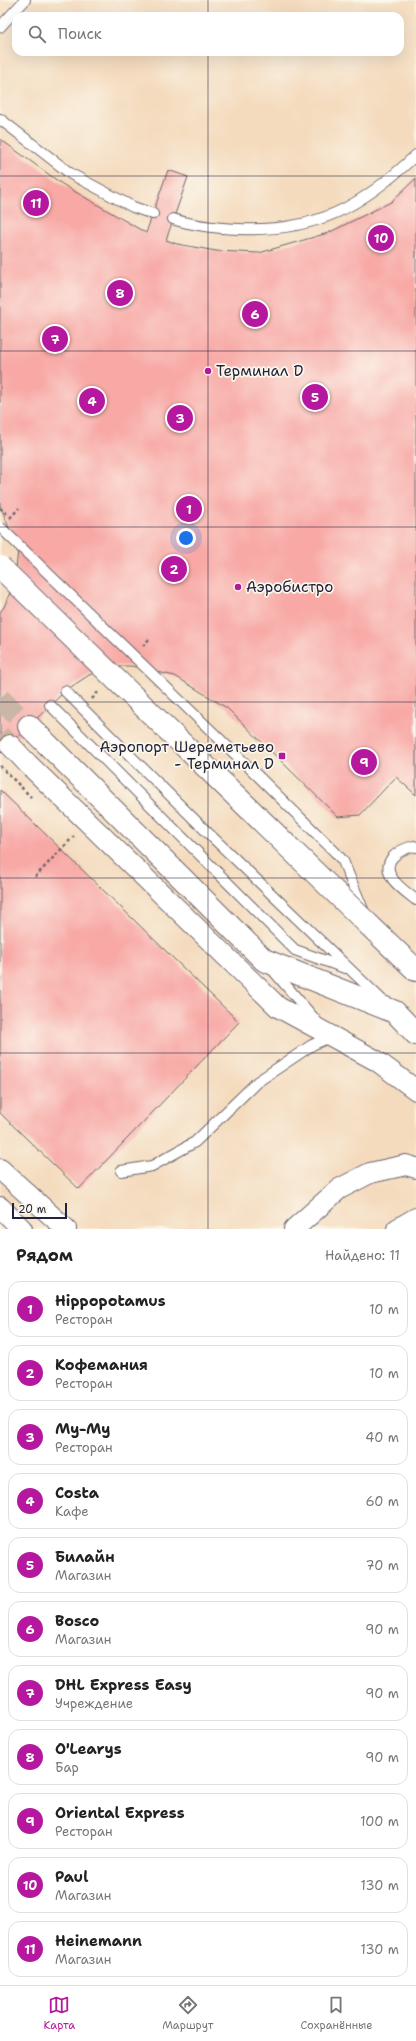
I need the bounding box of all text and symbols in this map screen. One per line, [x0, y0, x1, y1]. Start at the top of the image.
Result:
search box [12, 12, 404, 56]
icon: search [26, 23, 48, 45]
text: Поиск [58, 24, 102, 44]
pin: 11 [23, 188, 49, 218]
pin: 10 [368, 223, 394, 253]
pin: 8 [107, 278, 133, 308]
pin: 6 [242, 299, 268, 329]
pin: 7 [42, 324, 68, 354]
place label: Терминал D [216, 361, 303, 381]
marker: Терминал D [203, 366, 213, 376]
pin: 5 [302, 382, 328, 412]
pin: 4 [79, 386, 105, 416]
pin: 3 [167, 403, 193, 433]
pin: 1 [176, 494, 202, 524]
your location [176, 528, 196, 548]
pin: 2 [161, 554, 187, 584]
place label: Аэробистро [246, 577, 333, 597]
marker: Аэробистро [233, 582, 243, 592]
place label: Аэропорт Шереметьево - Терминал D [100, 737, 274, 774]
pin: 9 [351, 747, 377, 777]
marker: Аэропорт Шереметьево - Терминал D [277, 751, 287, 761]
scale bar [12, 1201, 67, 1220]
text: 20 m [18, 1202, 46, 1217]
text: Рядом [16, 1244, 73, 1266]
text: Найдено: 11 [325, 1247, 400, 1264]
text: Hippopotamus [55, 1291, 166, 1311]
text: 1 [27, 1301, 33, 1318]
text: 10 m [369, 1301, 399, 1318]
text: Ресторан [55, 1311, 113, 1328]
text: Кофемания [55, 1355, 148, 1375]
text: 2 [25, 1365, 35, 1382]
text: 10 m [369, 1365, 399, 1382]
text: Ресторан [55, 1375, 113, 1392]
text: Му-Му [55, 1419, 110, 1439]
text: 3 [25, 1429, 35, 1446]
text: 40 m [365, 1429, 399, 1446]
text: Ресторан [55, 1439, 113, 1456]
text: Costa [55, 1483, 99, 1503]
text: 4 [25, 1493, 35, 1510]
text: 60 m [366, 1493, 399, 1510]
text: Кафе [55, 1503, 89, 1520]
text: Билайн [55, 1547, 115, 1567]
text: 5 [26, 1557, 34, 1574]
text: 70 m [365, 1557, 399, 1574]
text: Магазин [55, 1567, 111, 1584]
text: Bosco [55, 1611, 99, 1631]
text: 6 [25, 1621, 35, 1638]
text: 90 m [365, 1621, 399, 1638]
text: Магазин [55, 1631, 111, 1648]
text: DHL Express Easy [55, 1675, 192, 1695]
text: 7 [25, 1685, 35, 1702]
text: 90 m [365, 1685, 399, 1702]
text: Учреждение [55, 1695, 133, 1712]
text: O'Learys [55, 1739, 122, 1759]
text: 8 [25, 1749, 35, 1766]
text: 90 m [365, 1749, 399, 1766]
text: Бар [55, 1759, 79, 1776]
text: Oriental Express [55, 1803, 185, 1823]
text: 9 [25, 1813, 35, 1830]
text: 100 m [360, 1813, 399, 1830]
text: Ресторан [55, 1823, 113, 1840]
text: Paul [55, 1867, 88, 1887]
text: 10 [23, 1877, 37, 1894]
text: 130 m [361, 1877, 399, 1894]
text: Магазин [55, 1887, 111, 1904]
text: Heinemann [55, 1931, 142, 1951]
text: 11 [24, 1941, 36, 1958]
text: 130 m [361, 1941, 399, 1958]
text: Магазин [55, 1951, 111, 1968]
tab: Карта [44, 1994, 75, 2033]
tab: Маршрут [162, 1994, 213, 2033]
tab: Сохранённые [301, 1994, 372, 2033]

